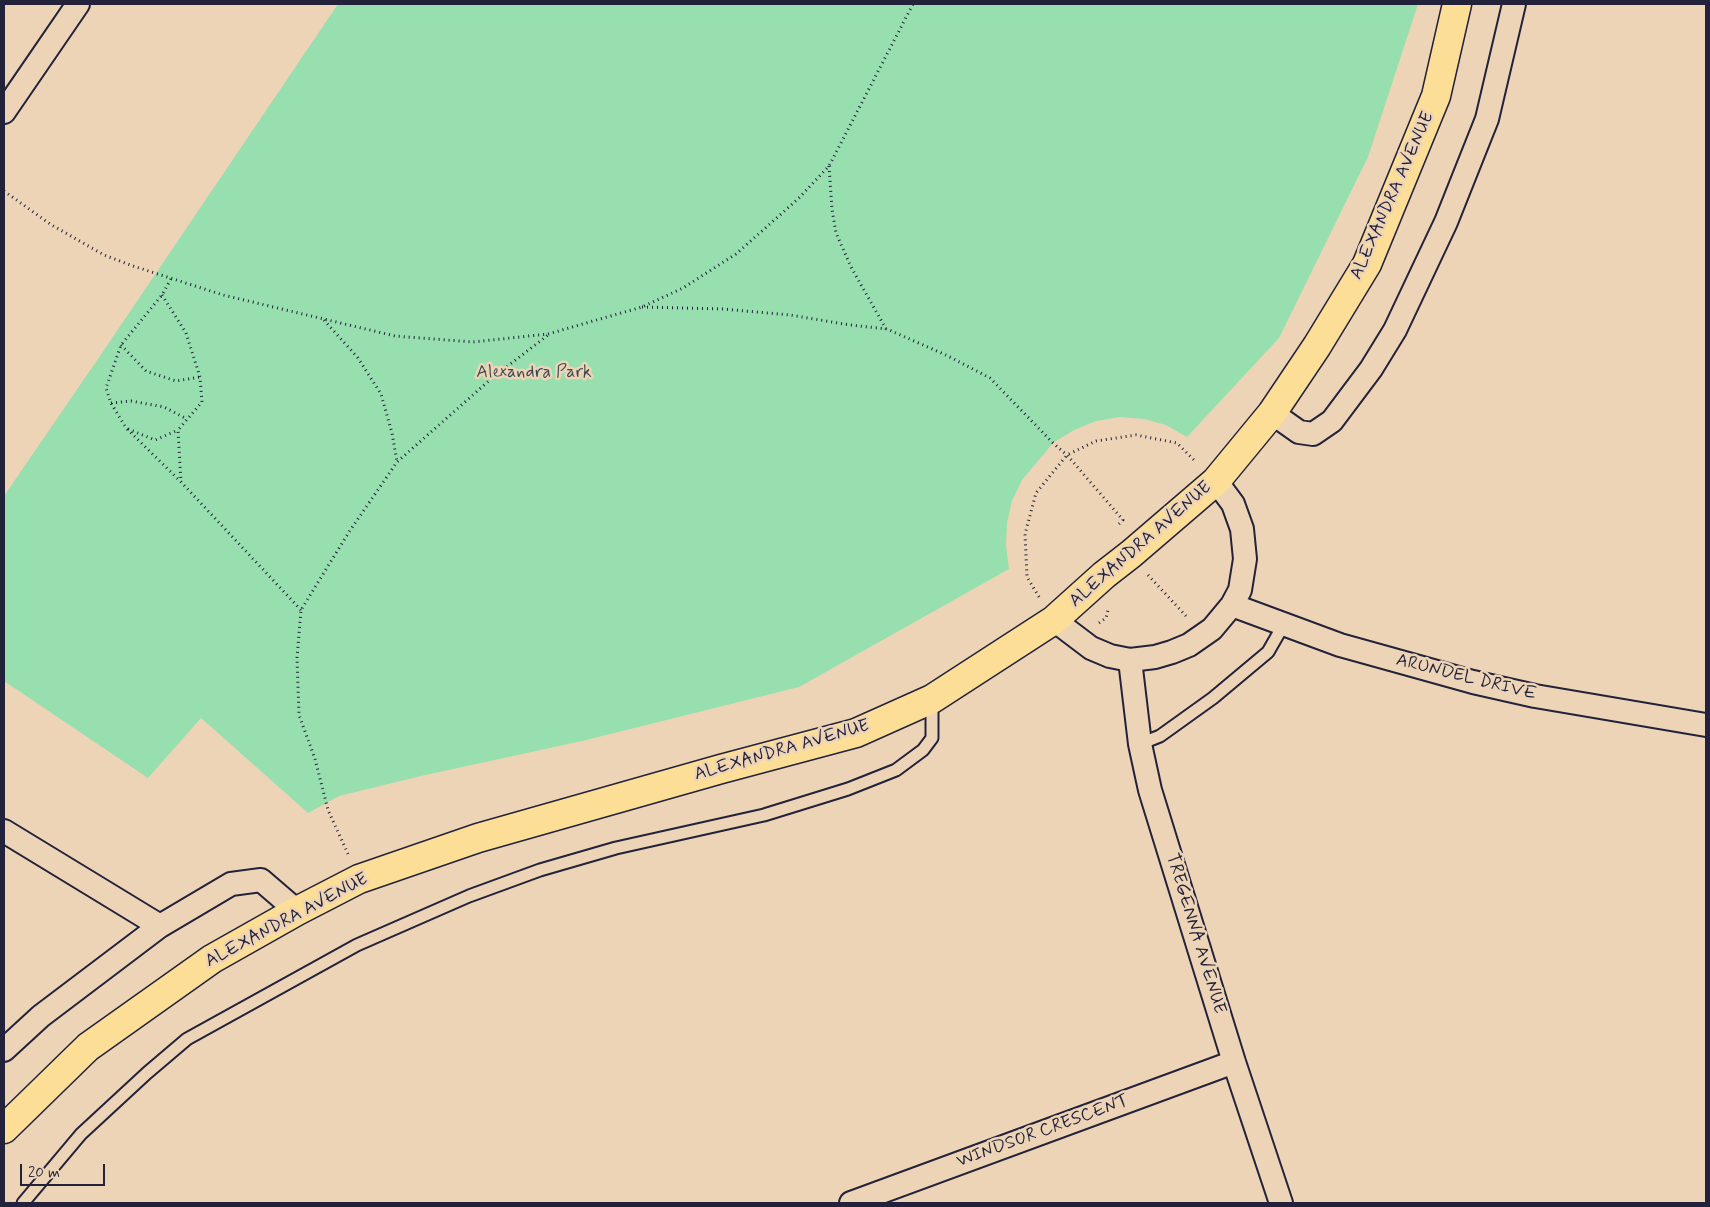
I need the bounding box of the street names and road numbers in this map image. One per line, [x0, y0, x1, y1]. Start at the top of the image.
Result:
street label: ALEXANDRA AVENUE [1346, 109, 1440, 283]
street label: ALEXANDRA AVENUE [1066, 477, 1216, 613]
street label: ARUNDEL DRIVE [1394, 650, 1538, 706]
street label: ALEXANDRA AVENUE [692, 716, 872, 786]
street label: TREGENNA AVENUE [1160, 851, 1230, 1017]
street label: ALEXANDRA AVENUE [202, 869, 372, 973]
street label: WINDSOR CRESCENT [954, 1091, 1132, 1173]

